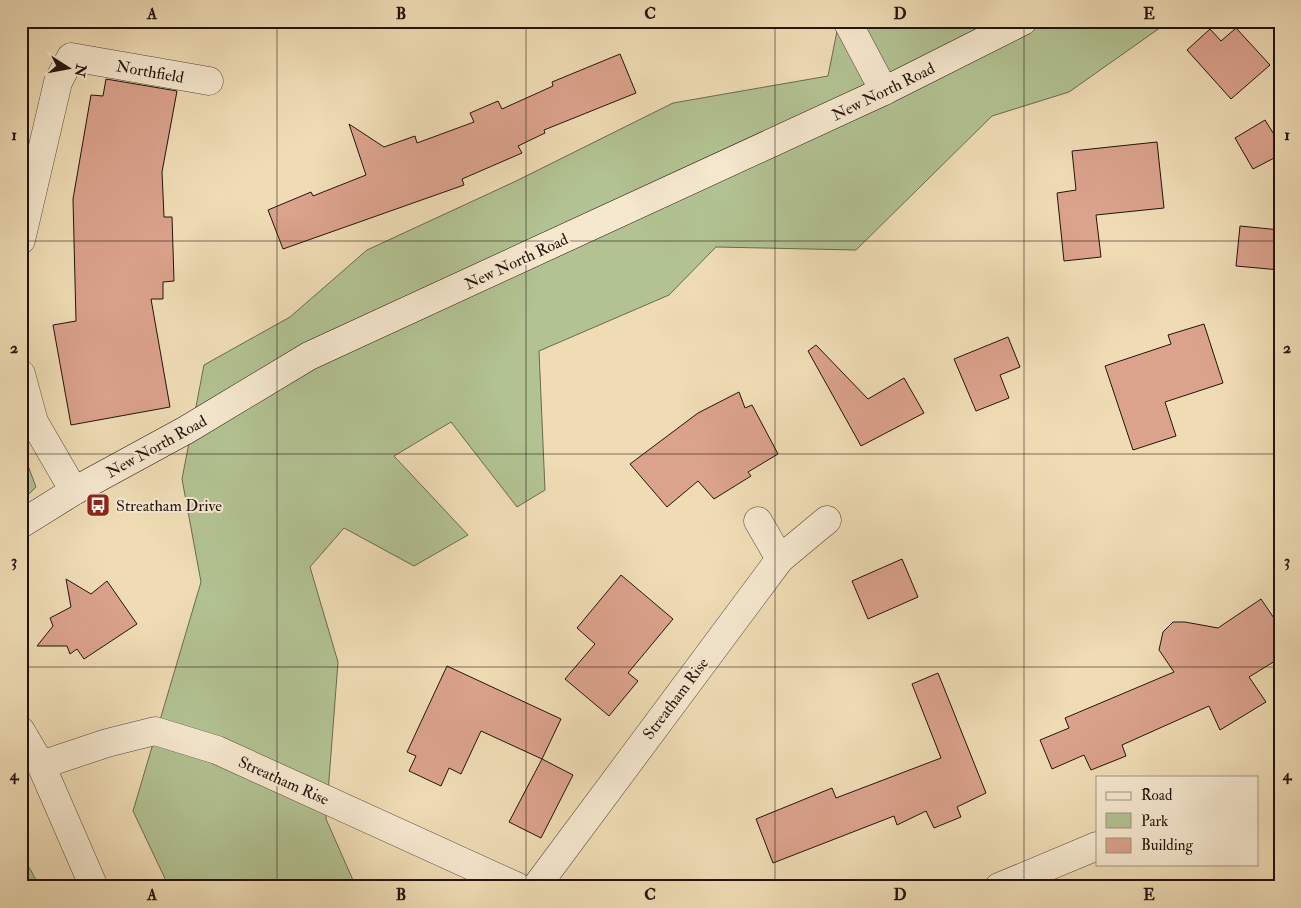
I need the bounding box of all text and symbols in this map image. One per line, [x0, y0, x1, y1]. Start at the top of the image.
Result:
text: A [146, 4, 158, 24]
text: B [396, 4, 406, 24]
text: C [644, 4, 656, 24]
text: D [893, 4, 907, 24]
text: E [1143, 4, 1155, 24]
north arrow [42, 42, 92, 92]
street label: Northfield [114, 56, 185, 88]
street label: New North Road [829, 58, 938, 125]
text: N [71, 62, 90, 79]
text: 1 [11, 125, 17, 145]
text: 1 [1284, 125, 1290, 145]
street label: New North Road [461, 229, 571, 295]
text: 2 [10, 338, 18, 358]
text: 2 [1283, 338, 1291, 358]
street label: New North Road [103, 411, 210, 483]
bus stop icon: Streatham Drive [85, 492, 111, 518]
place label: Streatham Drive [116, 496, 222, 516]
text: 3 [11, 551, 17, 571]
text: 3 [1284, 551, 1290, 571]
street label: Streatham Rise [639, 654, 713, 743]
street label: Streatham Rise [235, 752, 332, 810]
text: 4 [9, 765, 20, 785]
text: 4 [1282, 765, 1293, 785]
legend [1096, 776, 1258, 866]
text: Road [1141, 786, 1173, 805]
text: Park [1141, 812, 1168, 831]
text: Building [1141, 836, 1193, 855]
text: A [146, 885, 158, 905]
text: B [396, 885, 406, 905]
text: C [644, 885, 656, 905]
text: D [893, 885, 907, 905]
text: E [1143, 885, 1155, 905]

